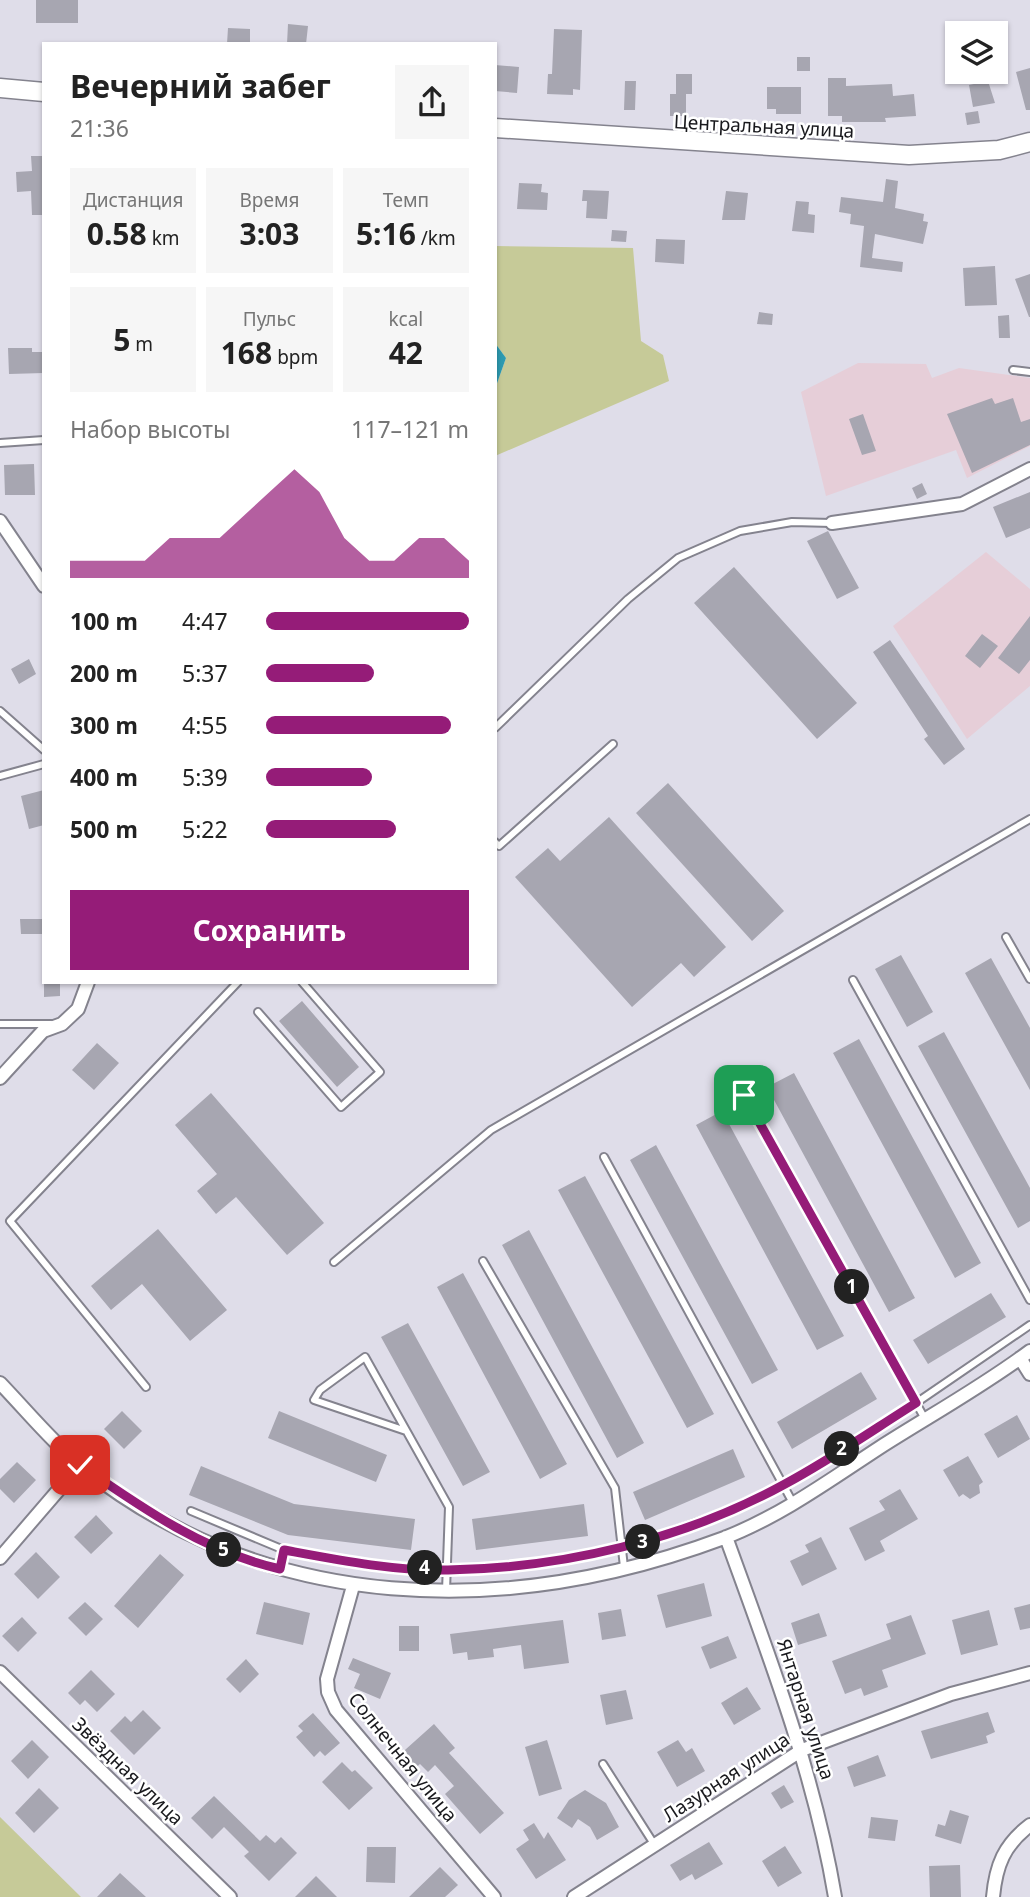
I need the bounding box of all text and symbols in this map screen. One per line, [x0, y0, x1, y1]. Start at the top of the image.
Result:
map controls [945, 21, 1008, 84]
button: layers [945, 21, 1008, 84]
text: Вечерний забег [70, 64, 331, 107]
button: share [395, 65, 469, 139]
street label: Центральная улица [673, 108, 855, 144]
text: 21:36 [70, 112, 129, 144]
text: Дистанция [83, 187, 183, 213]
text: Время [240, 187, 299, 213]
text: Темп [383, 187, 429, 213]
text: 0.58 [87, 213, 147, 254]
text: 3:03 [240, 213, 299, 254]
text: 5:16 [356, 213, 416, 254]
text: km [147, 225, 180, 251]
text: /km [416, 225, 456, 251]
text: Пульс [243, 306, 296, 332]
text: kcal [388, 306, 423, 332]
text: 5 [113, 319, 130, 360]
text: m [130, 331, 153, 357]
text: 168 [221, 332, 272, 373]
text: 42 [389, 332, 423, 373]
text: bpm [272, 344, 318, 370]
text: Набор высоты [70, 413, 230, 445]
text: 117–121 m [351, 413, 469, 445]
text: 100 m [70, 605, 138, 637]
text: 4:47 [182, 605, 228, 637]
text: 200 m [70, 657, 138, 689]
text: 5:37 [182, 657, 228, 689]
text: 300 m [70, 709, 138, 741]
text: 4:55 [182, 709, 228, 741]
text: 400 m [70, 761, 138, 793]
text: 5:39 [182, 761, 228, 793]
text: 500 m [70, 813, 138, 845]
text: 5:22 [182, 813, 228, 845]
button: Сохранить [70, 890, 469, 970]
pin [714, 1065, 774, 1125]
icon: arrive [725, 1076, 763, 1114]
pin: 1 [834, 1270, 870, 1304]
text: 1 [846, 1273, 857, 1299]
pin: 2 [824, 1432, 860, 1466]
pin [50, 1435, 110, 1495]
text: 2 [836, 1435, 847, 1461]
icon: check [61, 1446, 99, 1484]
pin: 3 [626, 1524, 660, 1560]
text: 3 [637, 1528, 648, 1554]
pin: 5 [206, 1532, 242, 1568]
text: 5 [218, 1536, 229, 1562]
pin: 4 [408, 1550, 442, 1586]
text: 4 [419, 1554, 430, 1580]
street label: Янтарная улица [771, 1635, 841, 1783]
street label: Солнечная улица [343, 1687, 463, 1827]
street label: Звёздная улица [67, 1711, 189, 1831]
street label: Лазурная улица [658, 1726, 794, 1828]

